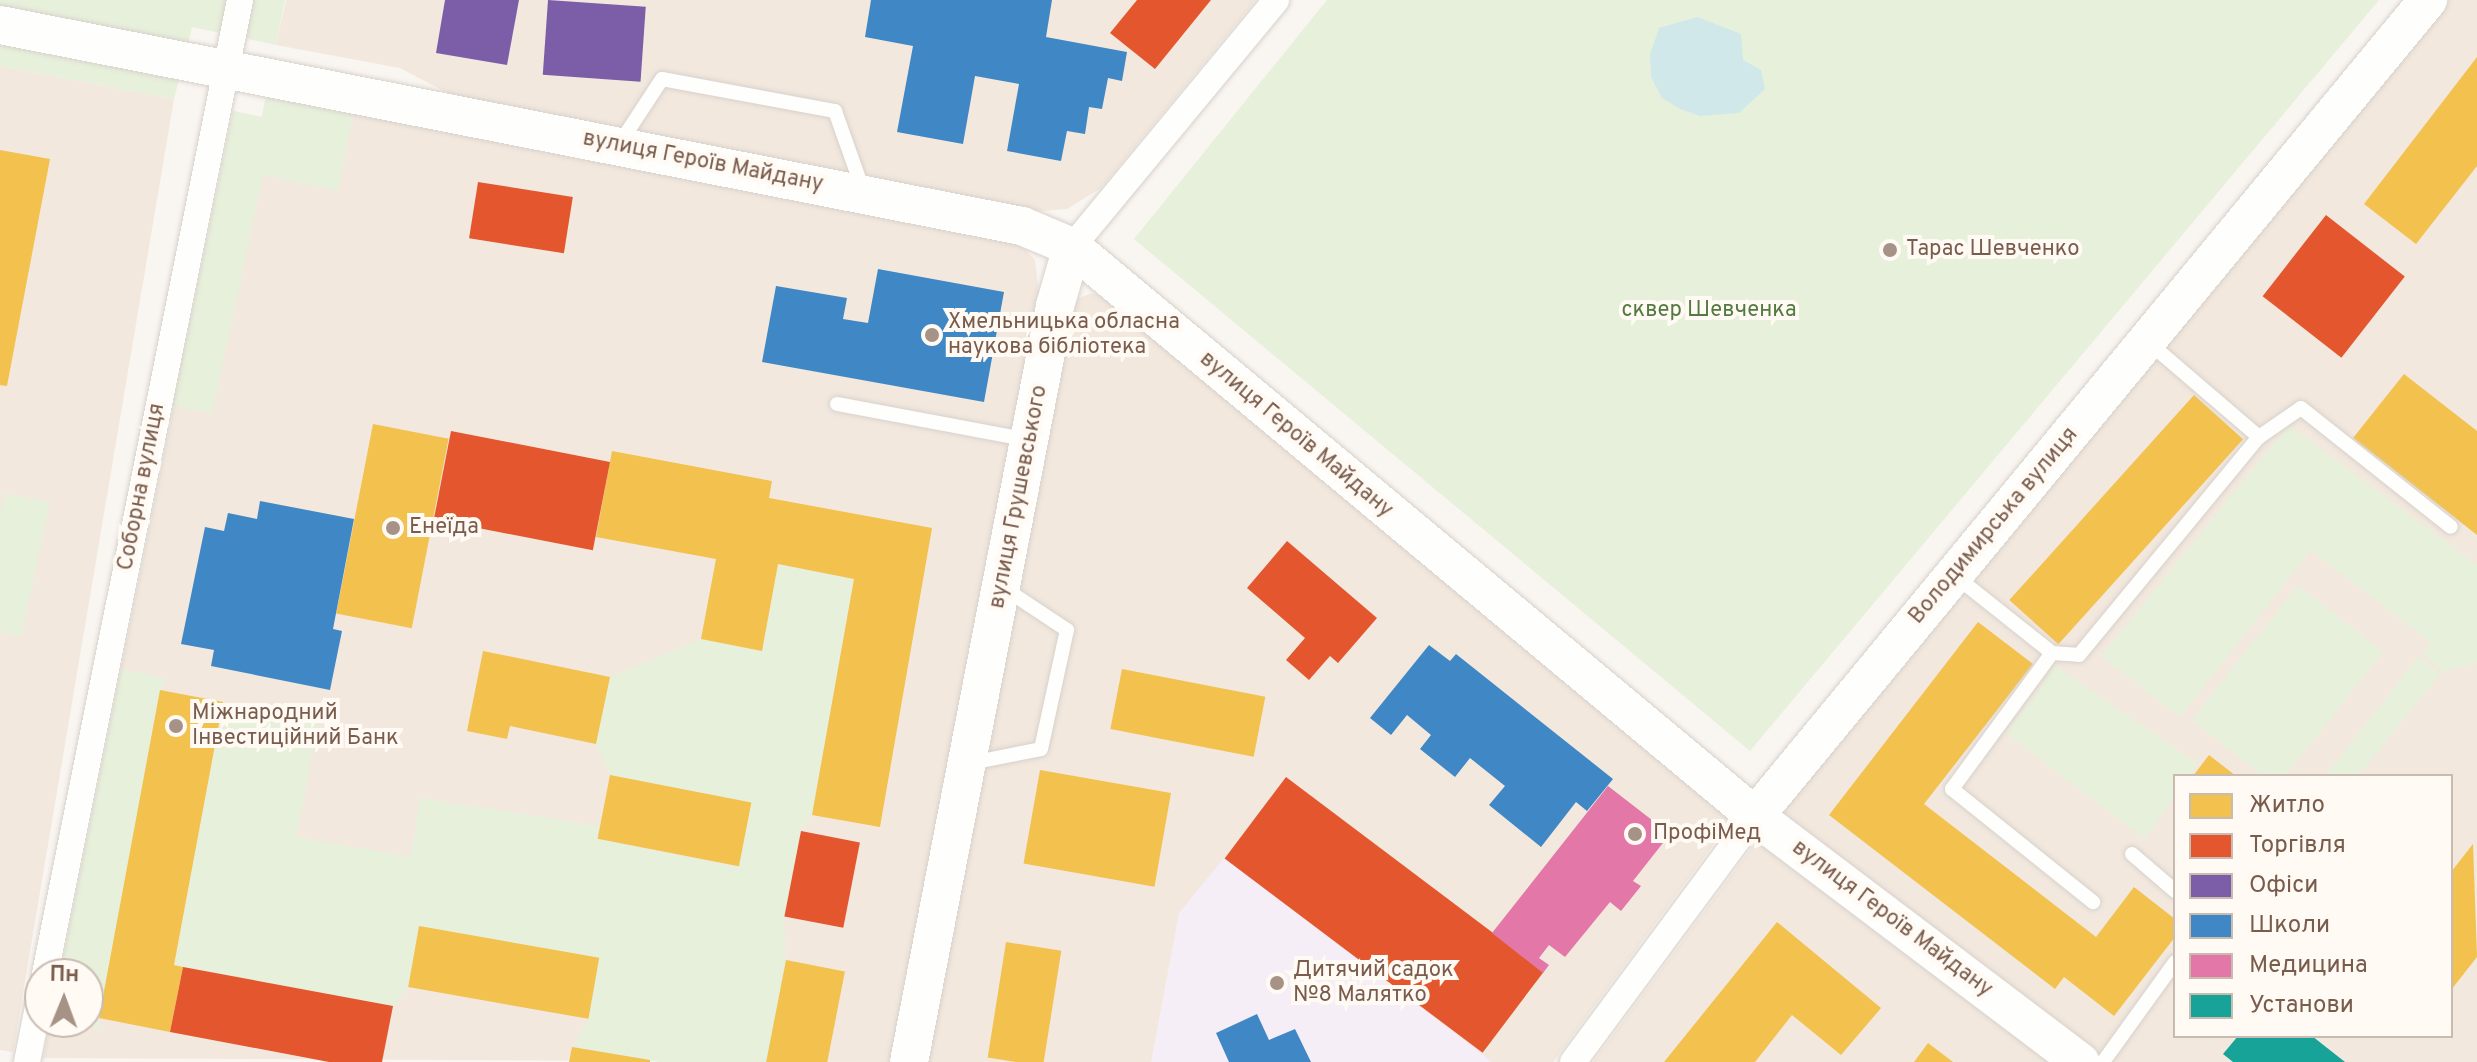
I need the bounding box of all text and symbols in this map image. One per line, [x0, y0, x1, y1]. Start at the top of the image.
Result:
street label: вулиця Героїв Майдану [580, 126, 826, 198]
place label: Тарас Шевченко [1906, 237, 2080, 263]
marker: Тарас Шевченко [1881, 241, 1899, 259]
park label: сквер Шевченка [1622, 298, 1796, 324]
place label: Хмельницька обласна наукова бібліотека [948, 309, 1180, 360]
marker: Хмельницька обласна наукова бібліотека [923, 326, 941, 344]
street label: вулиця Героїв Майдану [1194, 346, 1398, 524]
street label: вулиця Грушевського [984, 383, 1054, 611]
street label: Соборна вулиця [113, 401, 171, 573]
street label: Володимирська вулиця [1904, 422, 2084, 630]
place label: Енеїда [409, 515, 479, 541]
marker: Енеїда [384, 519, 402, 537]
place label: Міжнародний Інвестиційний Банк [192, 700, 399, 752]
marker: Міжнародний Інвестиційний Банк [167, 717, 185, 735]
legend [2173, 774, 2453, 1038]
text: Житло [2249, 791, 2325, 821]
place label: ПрофіМед [1653, 821, 1761, 847]
marker: ПрофіМед [1624, 823, 1646, 845]
text: Торгівля [2249, 831, 2346, 861]
street label: вулиця Героїв Майдану [1786, 835, 1998, 1003]
text: Офіси [2249, 871, 2318, 901]
text: Школи [2249, 911, 2330, 941]
text: Медицина [2249, 951, 2368, 981]
place label: Дитячий садок №8 Малятко [1293, 957, 1454, 1008]
north arrow [24, 958, 104, 1038]
text: Пн [49, 962, 79, 989]
marker: Дитячий садок №8 Малятко [1268, 974, 1286, 992]
text: Установи [2249, 991, 2354, 1021]

